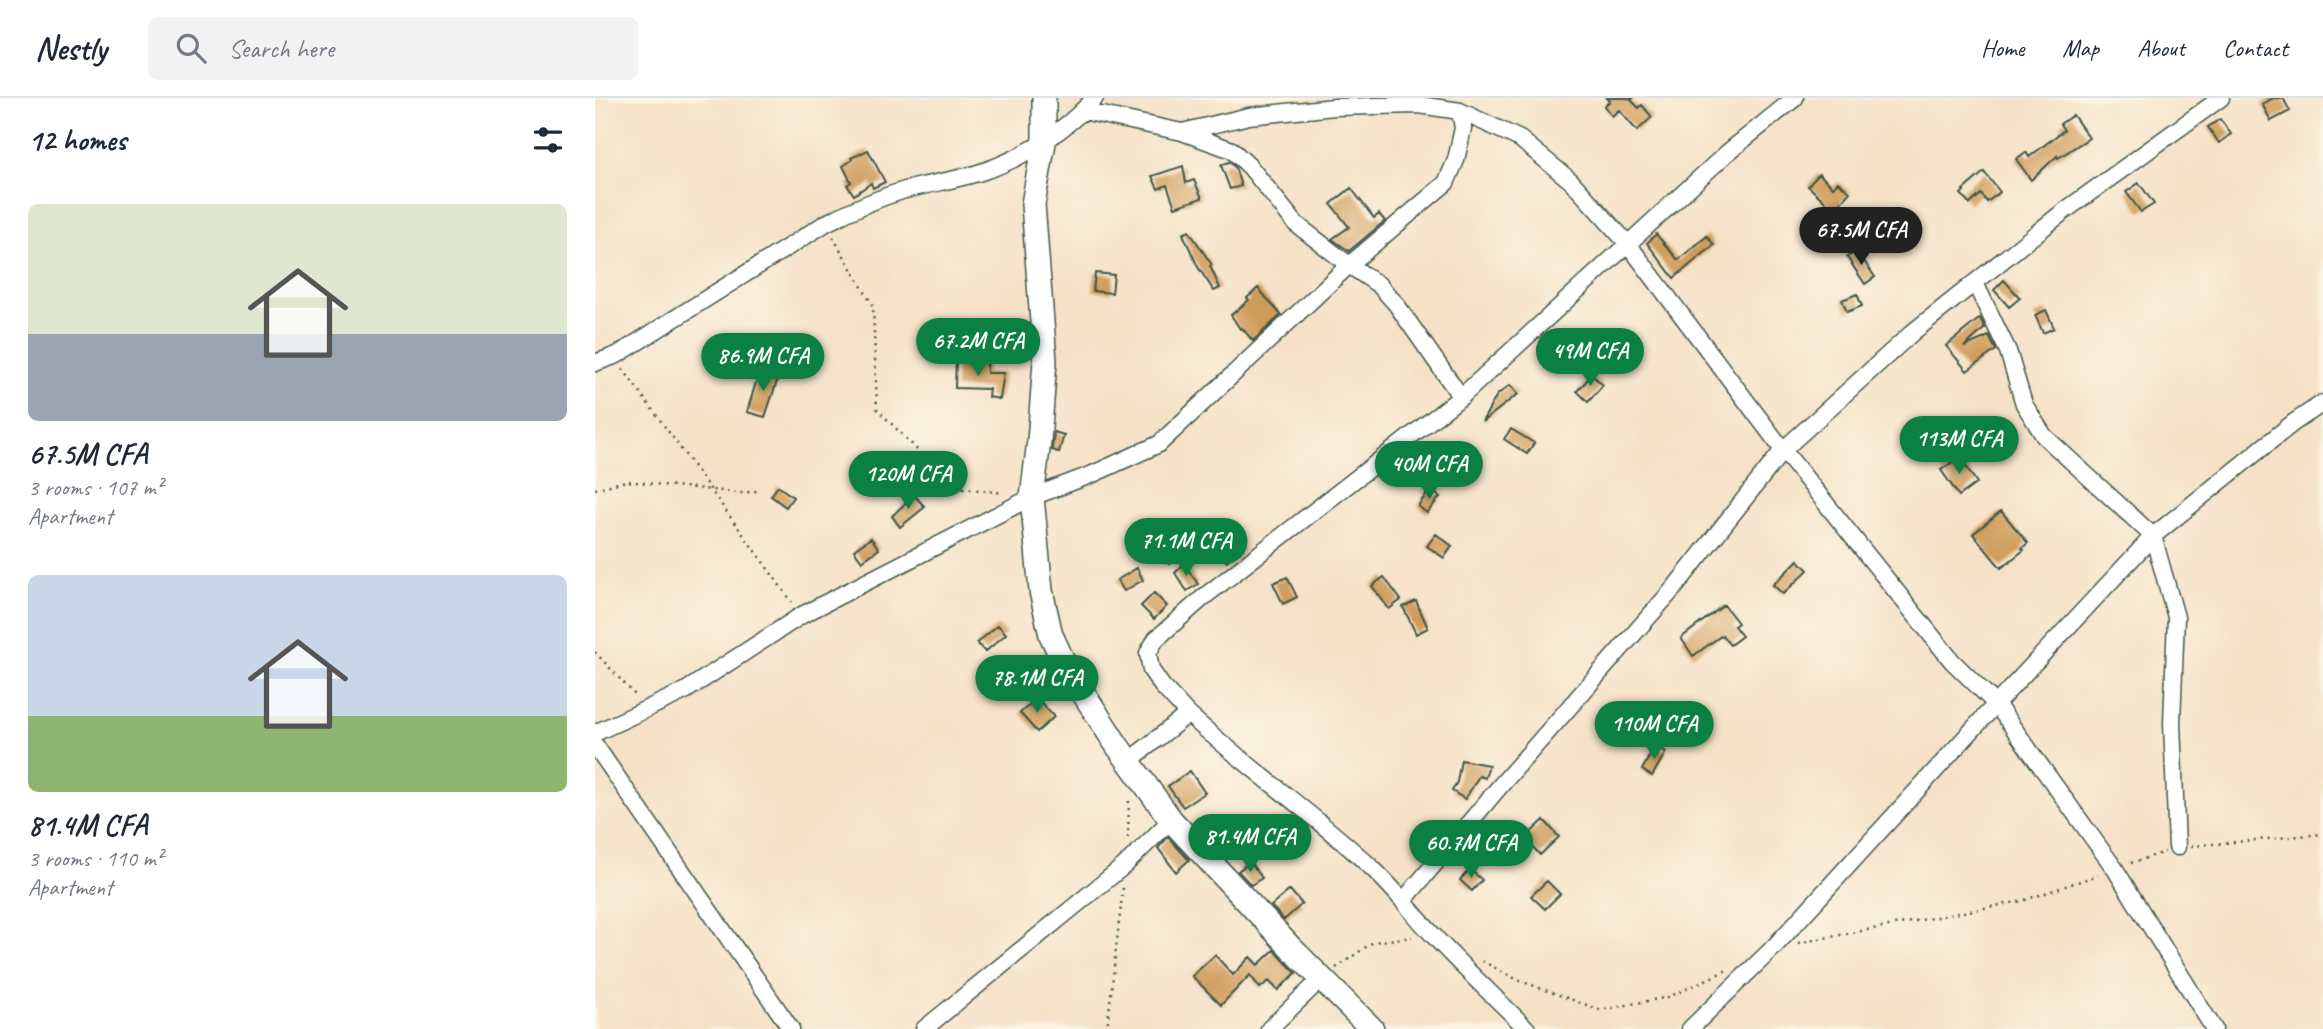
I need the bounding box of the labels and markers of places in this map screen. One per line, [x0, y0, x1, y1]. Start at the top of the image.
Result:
pin: 67.5M CFA [1781, 208, 1941, 267]
pin: 67.2M CFA [898, 318, 1058, 378]
pin: 49M CFA [1525, 328, 1655, 388]
pin: 86.9M CFA [683, 334, 843, 393]
pin: 113M CFA [1887, 416, 2031, 476]
pin: 40M CFA [1364, 442, 1494, 501]
pin: 120M CFA [836, 452, 980, 511]
pin: 71.1M CFA [1106, 518, 1266, 578]
pin: 78.1M CFA [957, 656, 1117, 715]
pin: 110M CFA [1582, 702, 1726, 761]
pin: 81.4M CFA [1170, 814, 1330, 874]
pin: 60.7M CFA [1391, 820, 1551, 880]

